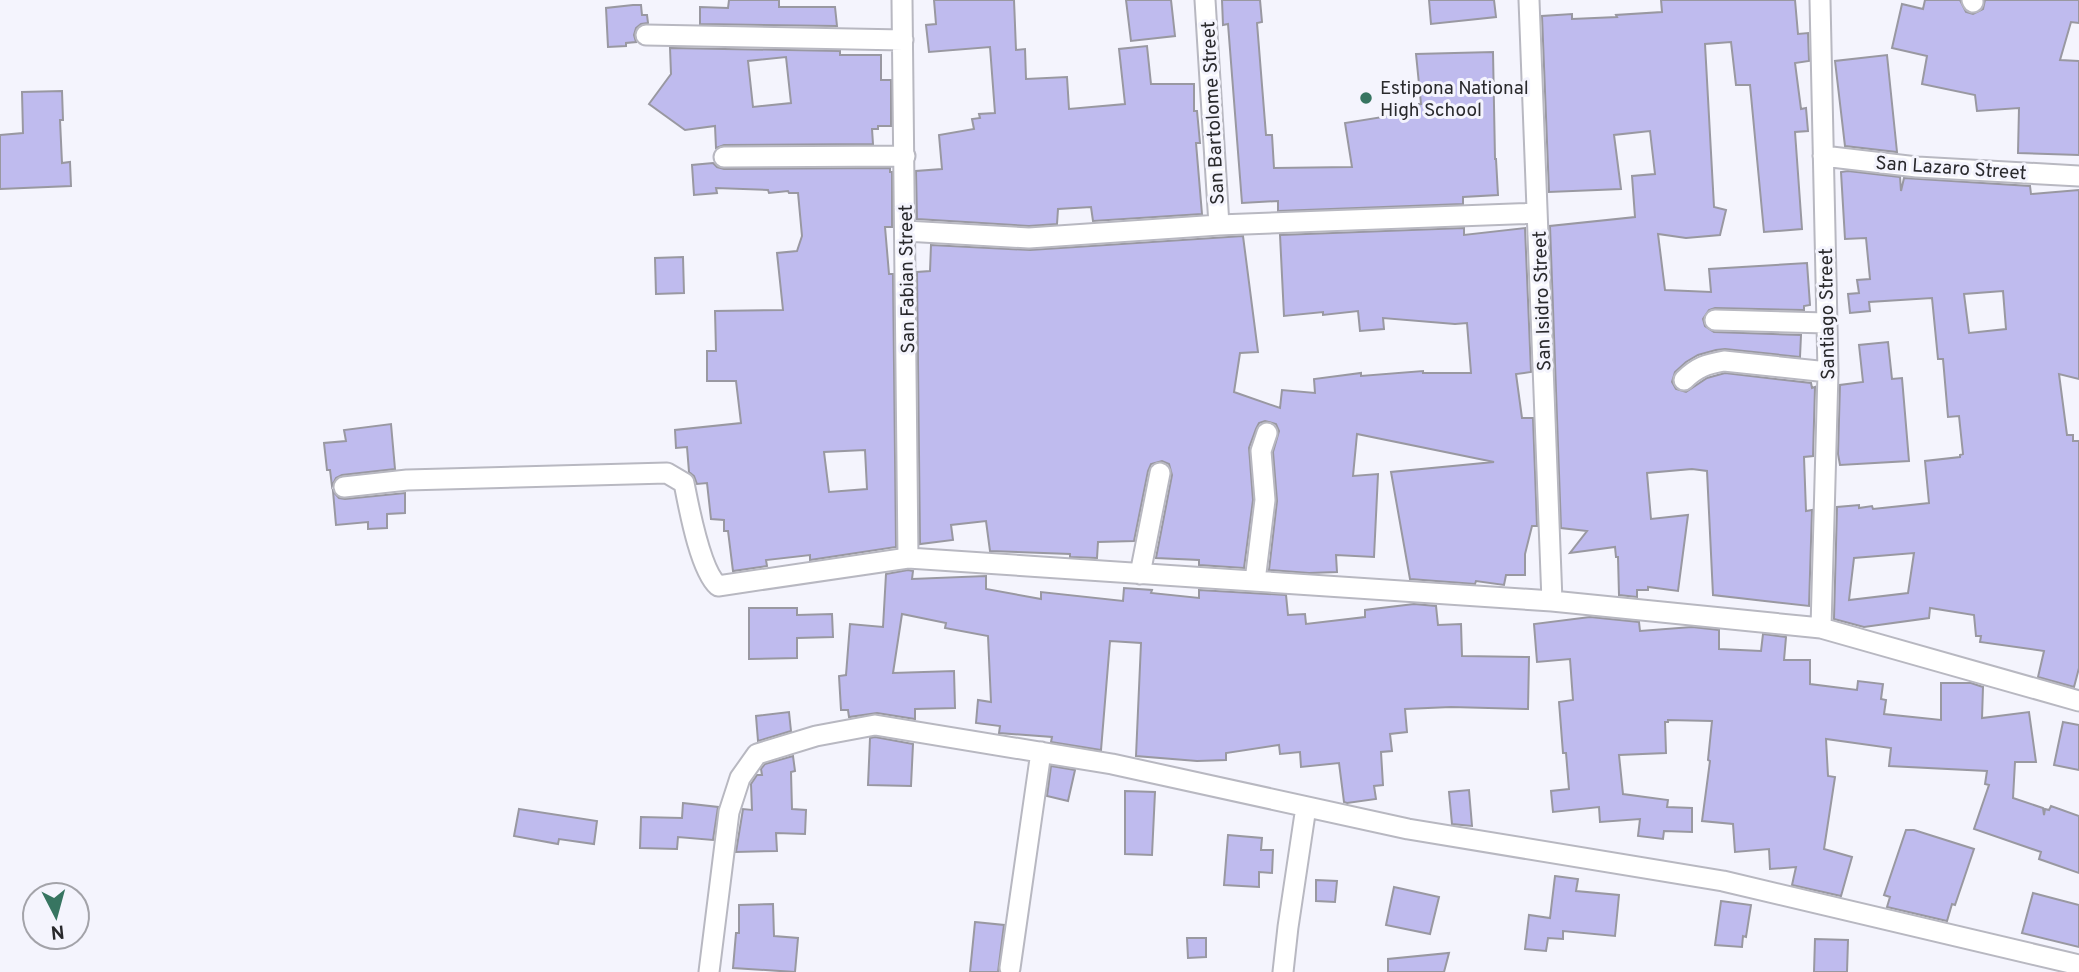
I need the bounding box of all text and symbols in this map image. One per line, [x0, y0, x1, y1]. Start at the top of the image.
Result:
street label: San Bartolome Street [1197, 20, 1231, 205]
place label: Estipona National High School [1380, 77, 1529, 123]
marker: Estipona National High School [1358, 90, 1374, 106]
street label: San Lazaro Street [1874, 152, 2027, 186]
street label: San Fabian Street [895, 204, 921, 354]
street label: San Isidro Street [1529, 230, 1557, 372]
street label: Santiago Street [1815, 248, 1841, 380]
north arrow [21, 881, 91, 951]
text: N [50, 918, 66, 944]

